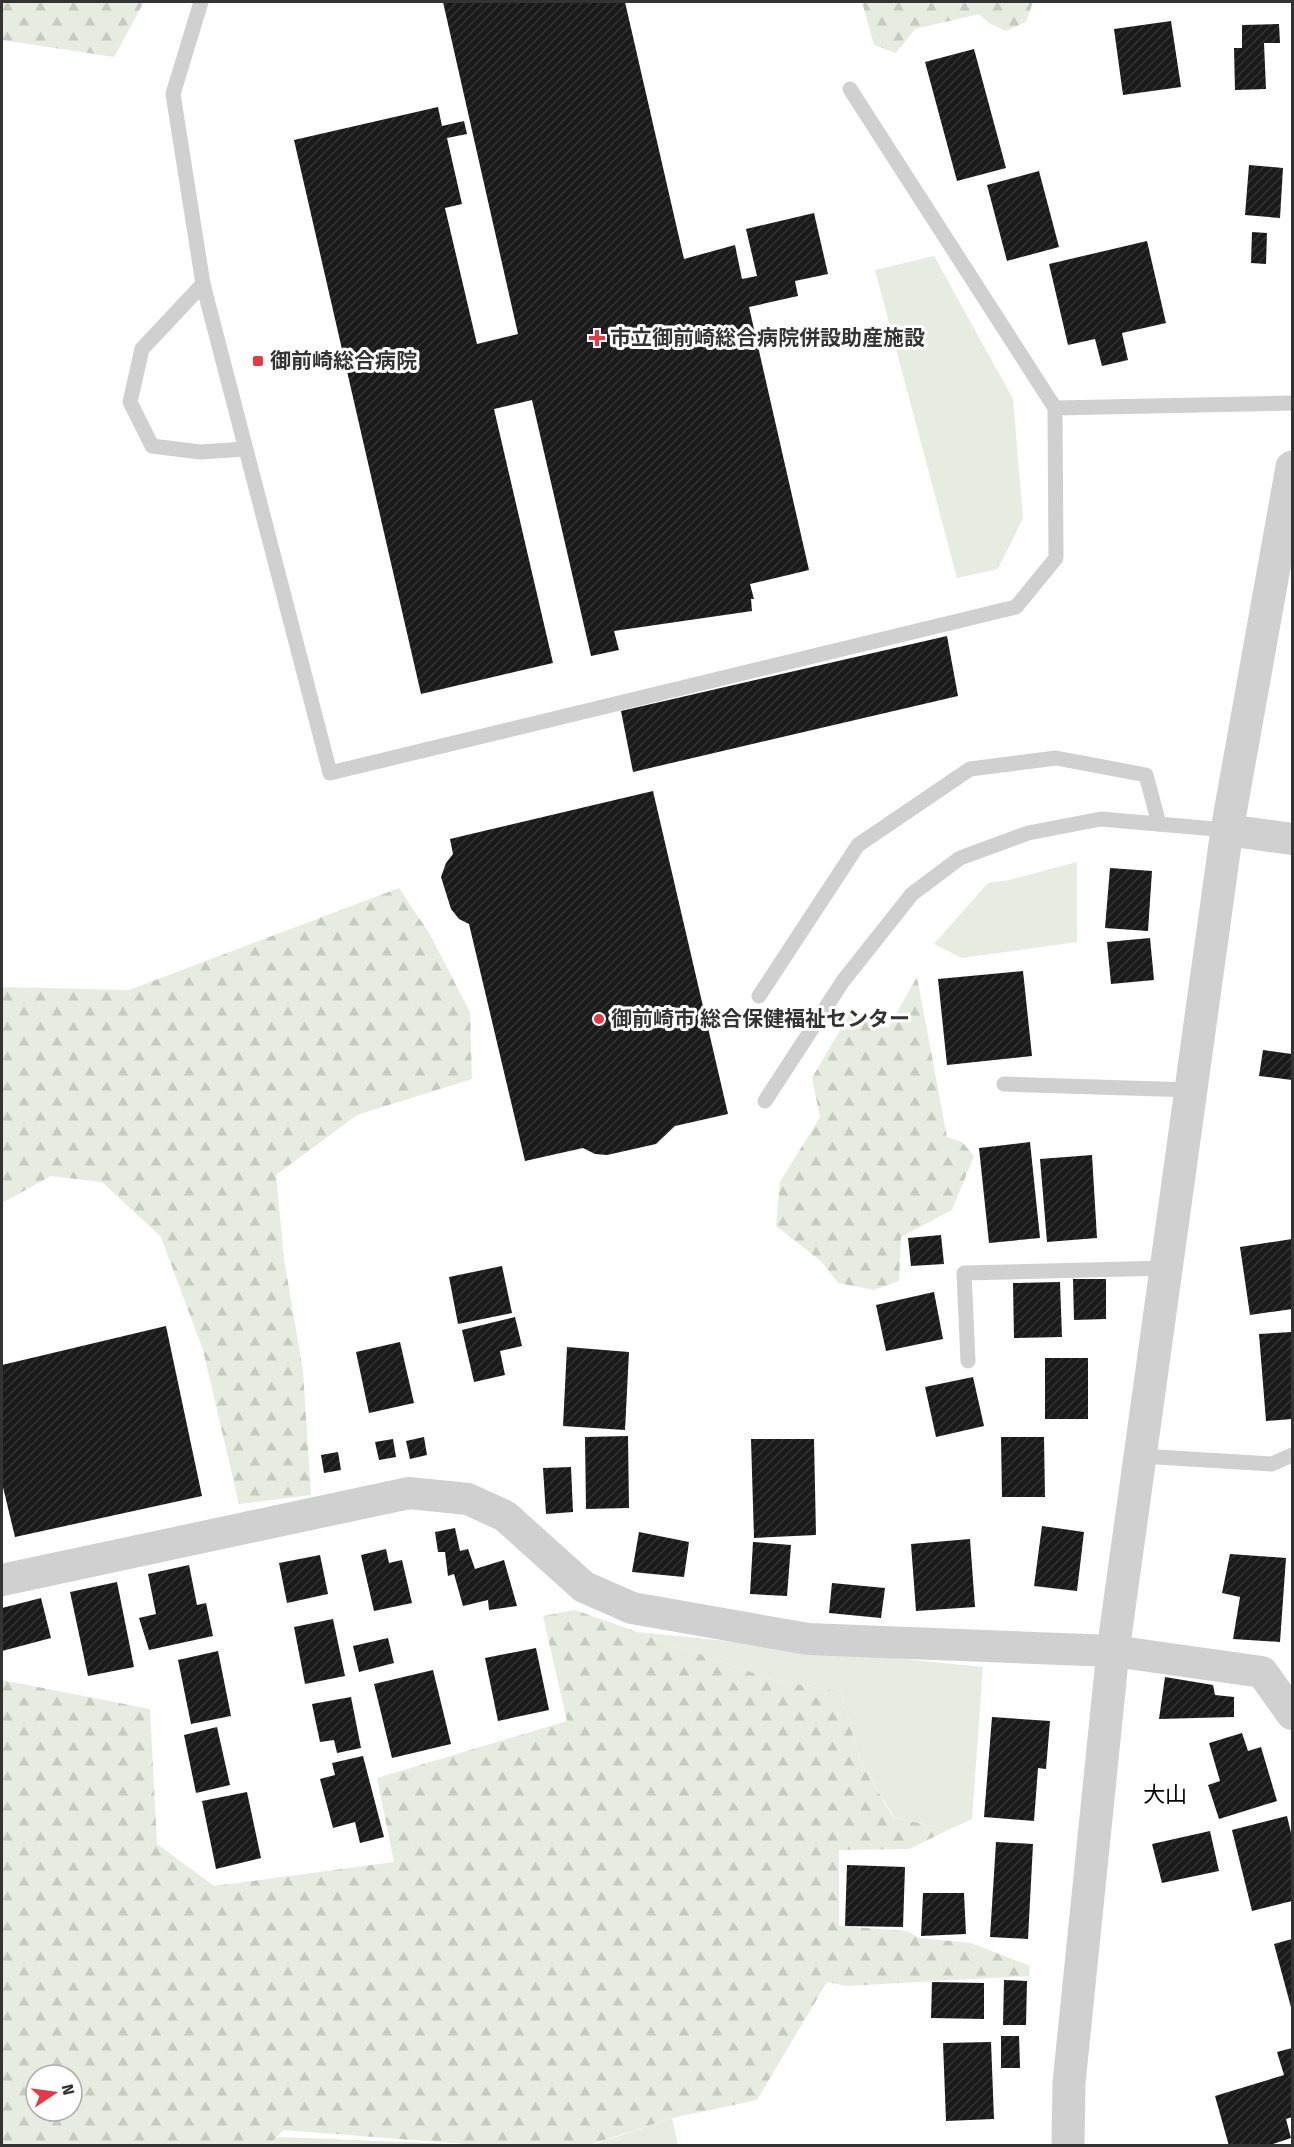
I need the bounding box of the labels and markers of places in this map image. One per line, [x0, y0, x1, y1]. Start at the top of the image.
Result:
place label: 市立御前崎総合病院併設助産施設 [610, 325, 925, 351]
marker: 市立御前崎総合病院併設助産施設 [588, 329, 606, 347]
place label: 御前崎総合病院 [270, 348, 417, 374]
marker: 御前崎総合病院 [251, 354, 265, 368]
place label: 御前崎市 総合保健福祉センター [611, 1006, 910, 1032]
marker: 御前崎市 総合保健福祉センター [592, 1012, 606, 1026]

